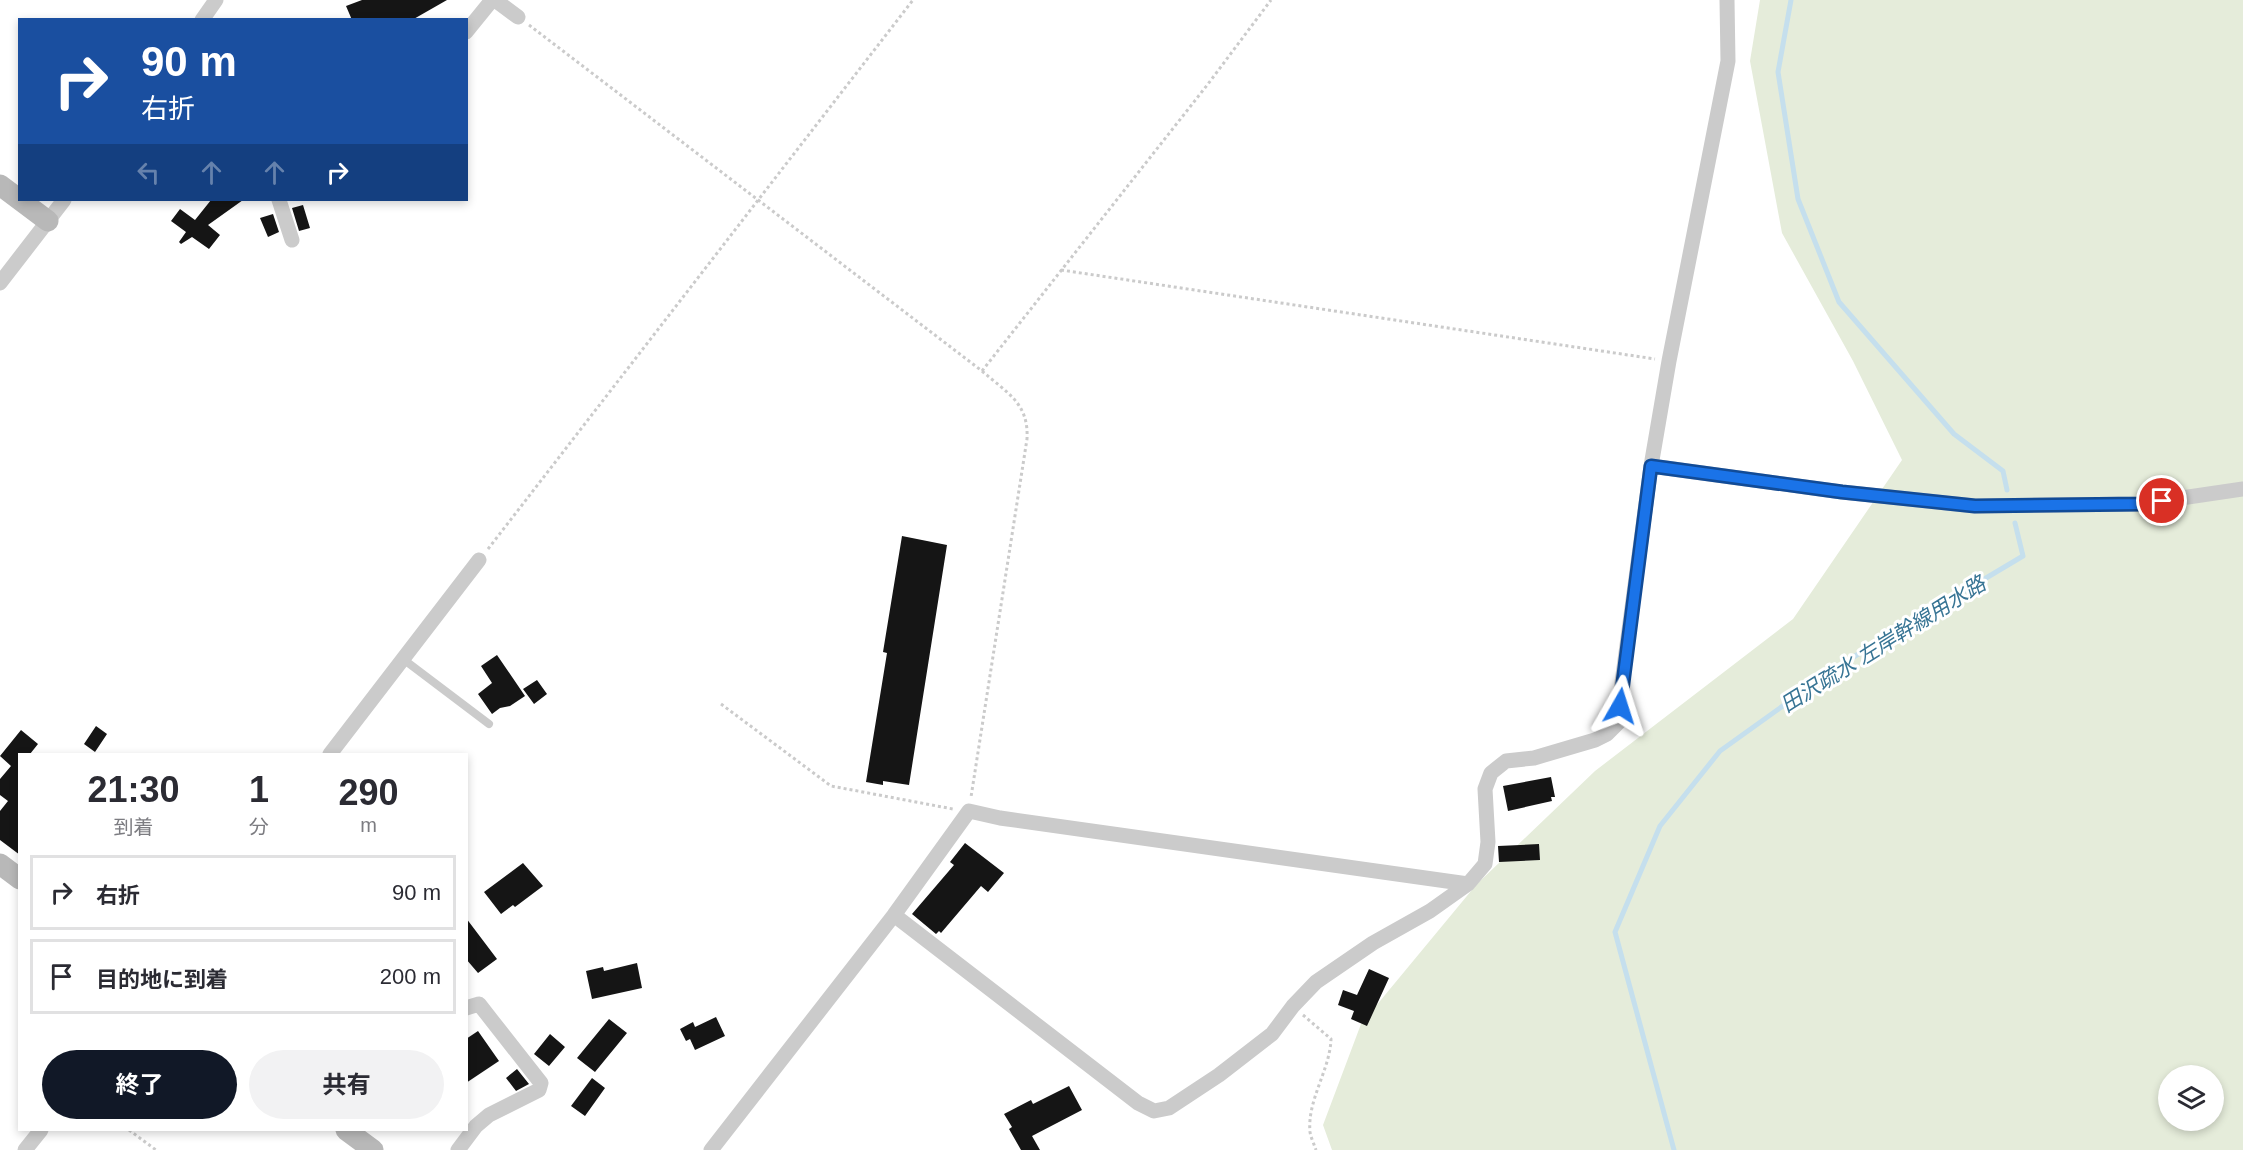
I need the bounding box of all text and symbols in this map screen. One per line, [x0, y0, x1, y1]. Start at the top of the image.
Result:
text: 90 m [141, 38, 237, 85]
icon: right [42, 42, 120, 120]
text: 右折 [141, 94, 195, 124]
icon: left [132, 156, 165, 189]
icon: ahead [195, 156, 228, 189]
icon: ahead [258, 156, 291, 189]
icon: right [321, 156, 354, 189]
pin [2136, 475, 2187, 526]
icon: arrive [2145, 484, 2178, 517]
water label: 田沢疏水 左岸幹線用水路 [1776, 570, 1991, 717]
position arrow [1588, 674, 1652, 738]
text: 21:30 [87, 769, 180, 810]
text: 1 [249, 769, 269, 810]
text: 290 [338, 772, 399, 813]
text: m [360, 814, 377, 836]
text: 到着 [113, 816, 153, 838]
text: 分 [249, 816, 269, 838]
icon: right [45, 876, 78, 909]
text: 90 m [392, 880, 441, 905]
text: 右折 [96, 883, 140, 908]
icon: arrive [45, 960, 78, 993]
text: 200 m [380, 964, 441, 989]
text: 目的地に到着 [96, 967, 228, 992]
button: 終了 [42, 1050, 237, 1119]
button: 共有 [249, 1050, 444, 1119]
map controls [2158, 1065, 2224, 1131]
button: layers [2158, 1065, 2224, 1131]

